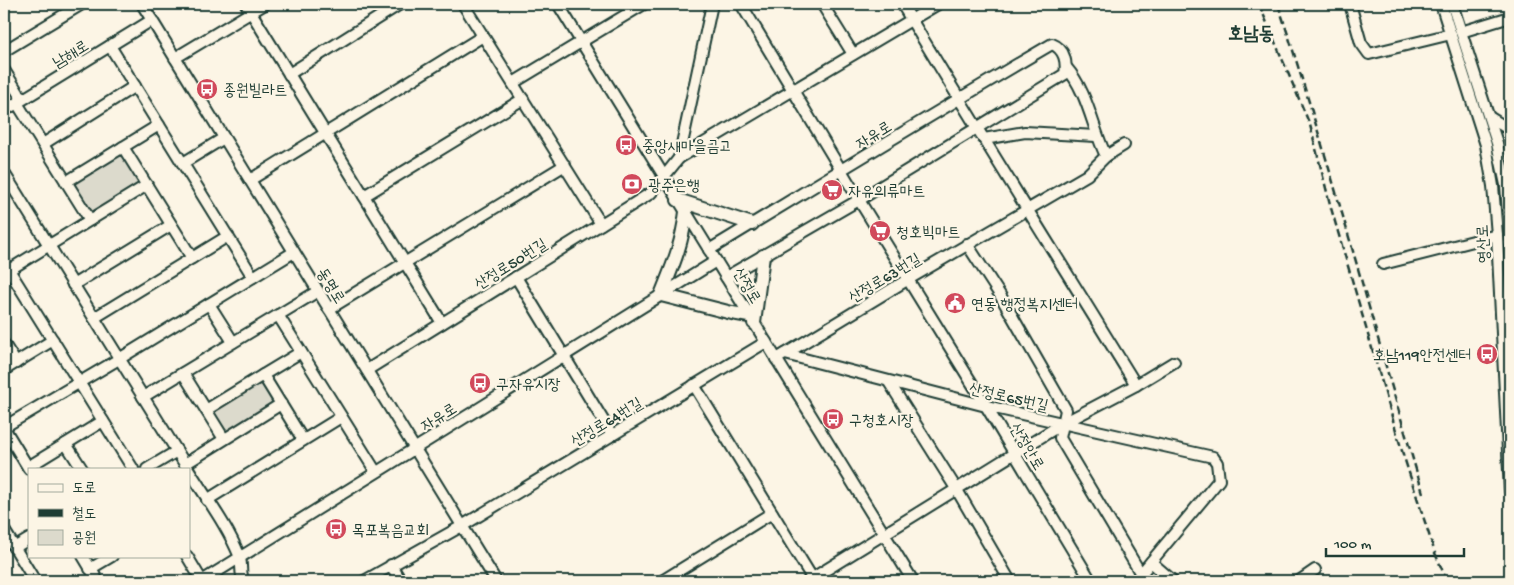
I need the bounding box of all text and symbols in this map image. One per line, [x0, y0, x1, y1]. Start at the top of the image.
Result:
district label: 호남동 [1228, 24, 1274, 47]
street label: 남해로 [50, 38, 93, 74]
bus stop icon: 종원빌라트 [195, 77, 219, 101]
place label: 종원빌라트 [223, 83, 287, 102]
street label: 자유로 [853, 119, 896, 155]
bus stop icon: 중앙새마을금고 [614, 133, 638, 157]
place label: 중앙새마을금고 [642, 139, 732, 158]
bank icon: 광주은행 [620, 172, 644, 196]
place label: 광주은행 [648, 178, 700, 197]
supermarket icon: 자유의류마트 [820, 178, 844, 202]
place label: 자유의류마트 [848, 184, 925, 203]
supermarket icon: 청호빅마트 [868, 219, 892, 243]
street label: 영산로 [1475, 224, 1496, 264]
place label: 청호빅마트 [896, 225, 960, 244]
street label: 산정로50번길 [472, 236, 552, 296]
street label: 산정로63번길 [846, 251, 925, 309]
street label: 동명로 [311, 265, 347, 308]
street label: 산정로 [727, 265, 763, 308]
public building icon: 연동 행정복지센터 [943, 291, 967, 315]
place label: 연동 행정복지센터 [971, 297, 1078, 316]
bus stop icon: 호남119안전센터 [1475, 342, 1499, 366]
place label: 호남119안전센터 [1373, 348, 1471, 367]
bus stop icon: 구자유시장 [468, 371, 492, 395]
place label: 구자유시장 [496, 377, 561, 396]
street label: 산정로65번길 [967, 381, 1050, 418]
street label: 산정로64번길 [569, 395, 647, 453]
street label: 자유로 [418, 401, 461, 437]
bus stop icon: 구청호시장 [821, 407, 845, 431]
place label: 구청호시장 [849, 413, 914, 432]
street label: 산정안로 [1004, 421, 1046, 475]
legend [28, 468, 190, 558]
text: 도로 [72, 480, 96, 498]
text: 철도 [72, 506, 96, 524]
bus stop icon: 목포복음교회 [324, 517, 348, 541]
place label: 목포복음교회 [352, 523, 429, 542]
scale bar [1326, 525, 1464, 557]
text: 공원 [72, 530, 96, 548]
text: 100 m [1333, 536, 1372, 554]

